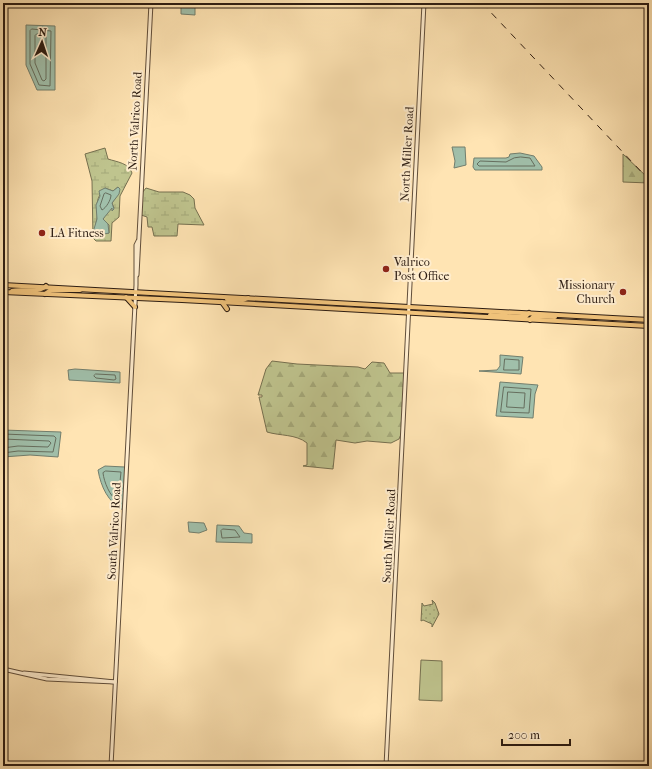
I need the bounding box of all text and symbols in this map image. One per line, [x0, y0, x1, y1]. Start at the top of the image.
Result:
north arrow [22, 22, 62, 62]
text: N [38, 26, 48, 39]
street label: North Valrico Road [125, 71, 145, 171]
street label: North Miller Road [398, 106, 417, 202]
place label: LA Fitness [50, 226, 104, 240]
marker: LA Fitness [37, 228, 47, 238]
place label: Valrico Post Office [393, 255, 450, 283]
marker: Valrico Post Office [381, 264, 391, 274]
place label: Missionary Church [558, 278, 616, 306]
marker: Missionary Church [618, 287, 628, 297]
street label: South Valrico Road [104, 481, 124, 580]
street label: South Miller Road [380, 488, 398, 583]
scale bar [502, 721, 570, 747]
text: 200 m [508, 728, 540, 742]

